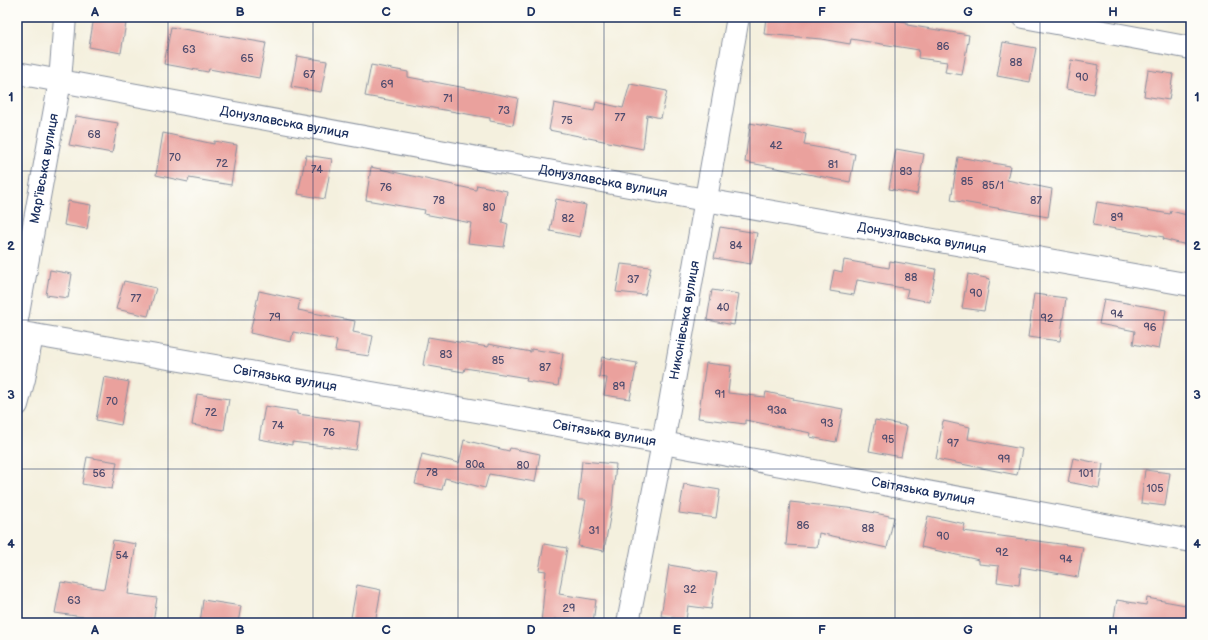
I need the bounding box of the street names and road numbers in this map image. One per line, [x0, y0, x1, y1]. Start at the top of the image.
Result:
street label: Донузлавська вулиця [219, 103, 350, 142]
street label: Мар'ївська вулиця [26, 112, 62, 225]
street label: Донузлавська вулиця [537, 161, 669, 201]
street label: Донузлавська вулиця [856, 219, 988, 257]
street label: Никонівська вулиця [666, 259, 703, 381]
street label: Світязька вулиця [232, 361, 338, 395]
street label: Світязька вулиця [551, 416, 658, 450]
street label: Світязька вулиця [870, 474, 976, 509]

